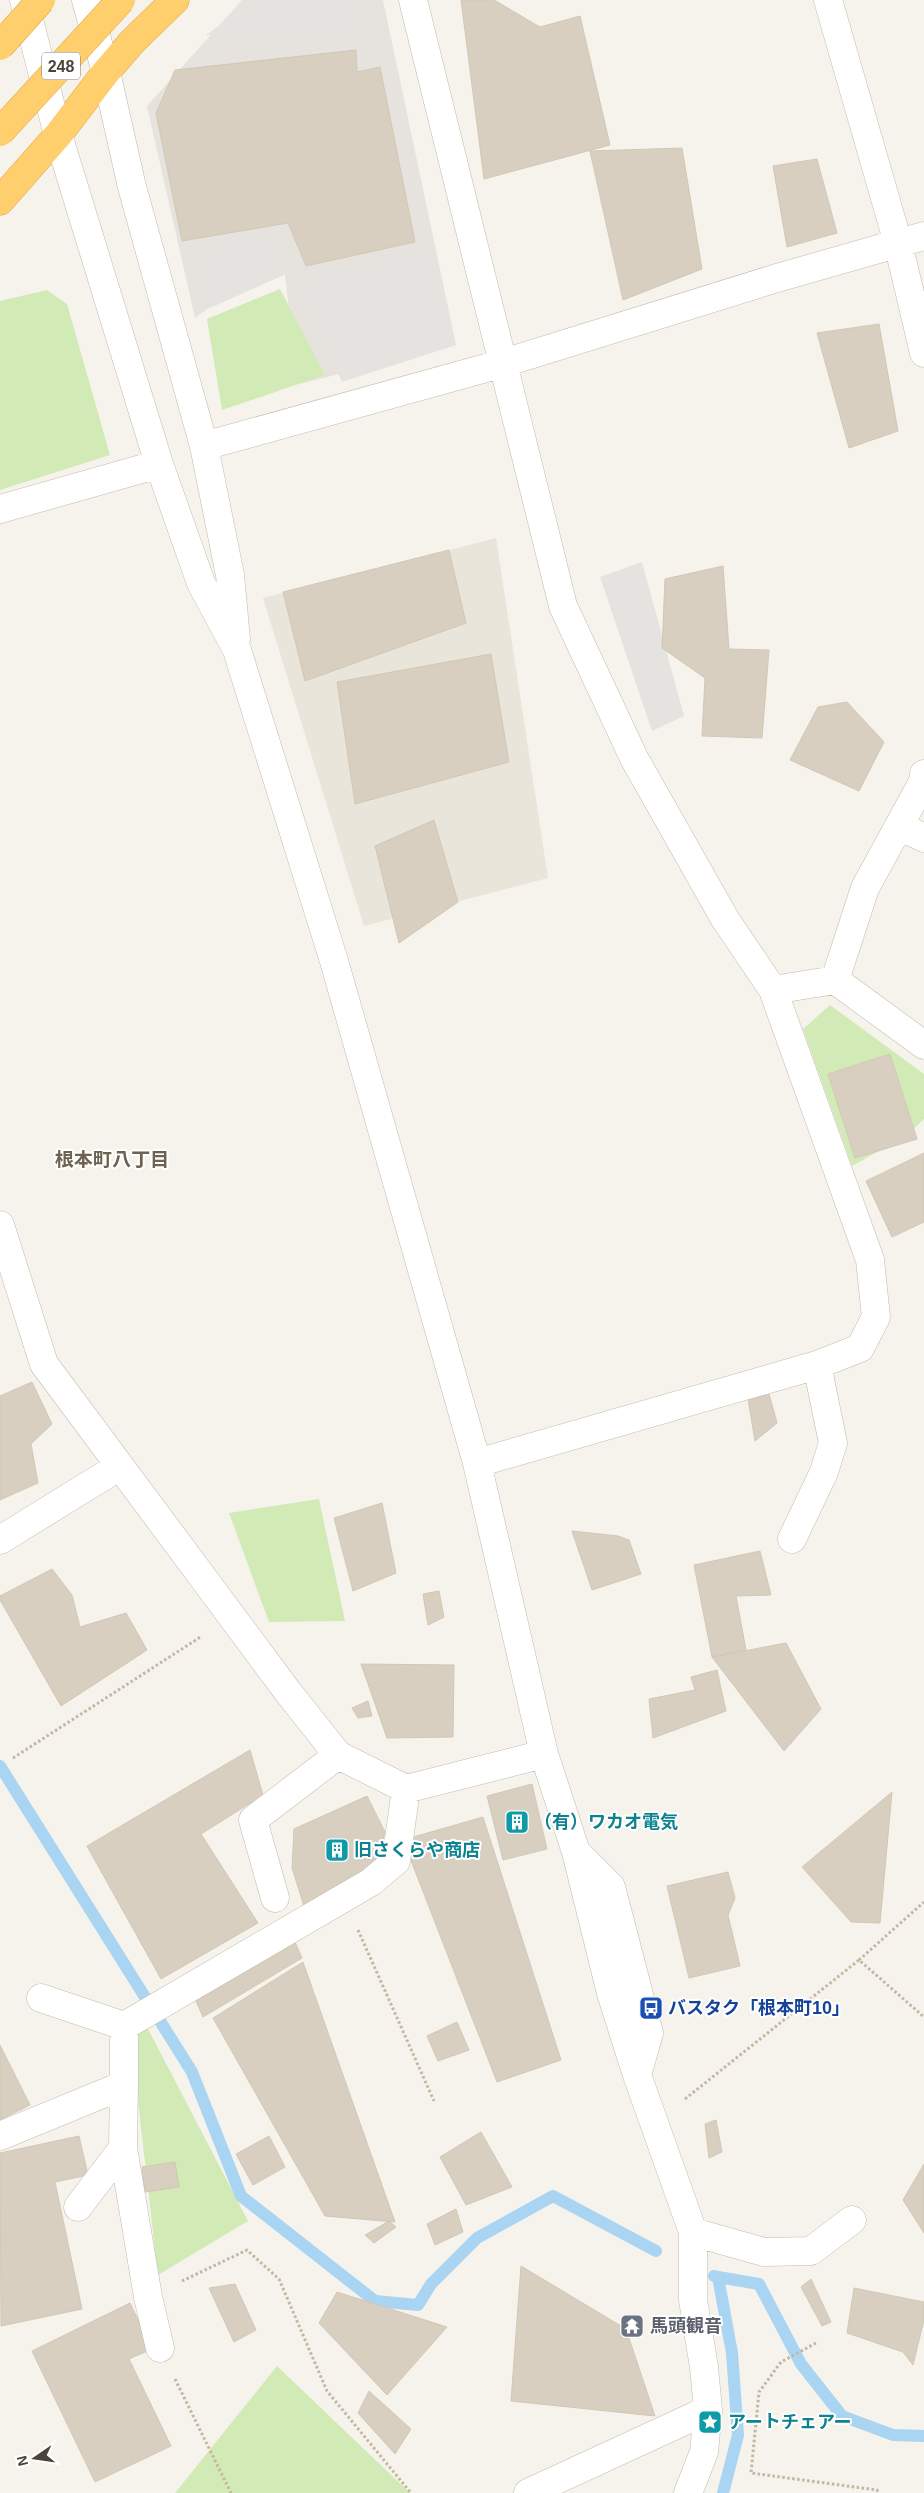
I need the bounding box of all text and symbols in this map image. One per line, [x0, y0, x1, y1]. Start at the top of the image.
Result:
road number: 248 [42, 52, 80, 80]
district label: 根本町八丁目 [55, 1149, 169, 1170]
building icon: （有）ワカオ電気 [504, 1809, 530, 1835]
place label: （有）ワカオ電気 [534, 1812, 678, 1832]
building icon: 旧さくらや商店 [324, 1837, 350, 1863]
place label: 旧さくらや商店 [354, 1840, 480, 1860]
bus stop icon: バスタク「根本町10」 [638, 1995, 664, 2021]
place label: バスタク「根本町10」 [668, 1998, 850, 2018]
temple icon: 馬頭観音 [619, 2313, 645, 2339]
place label: 馬頭観音 [650, 2316, 722, 2336]
place icon: アートチェアー [697, 2409, 723, 2435]
place label: アートチェアー [728, 2412, 852, 2432]
north arrow [10, 2433, 60, 2483]
text: N [13, 2454, 31, 2468]

